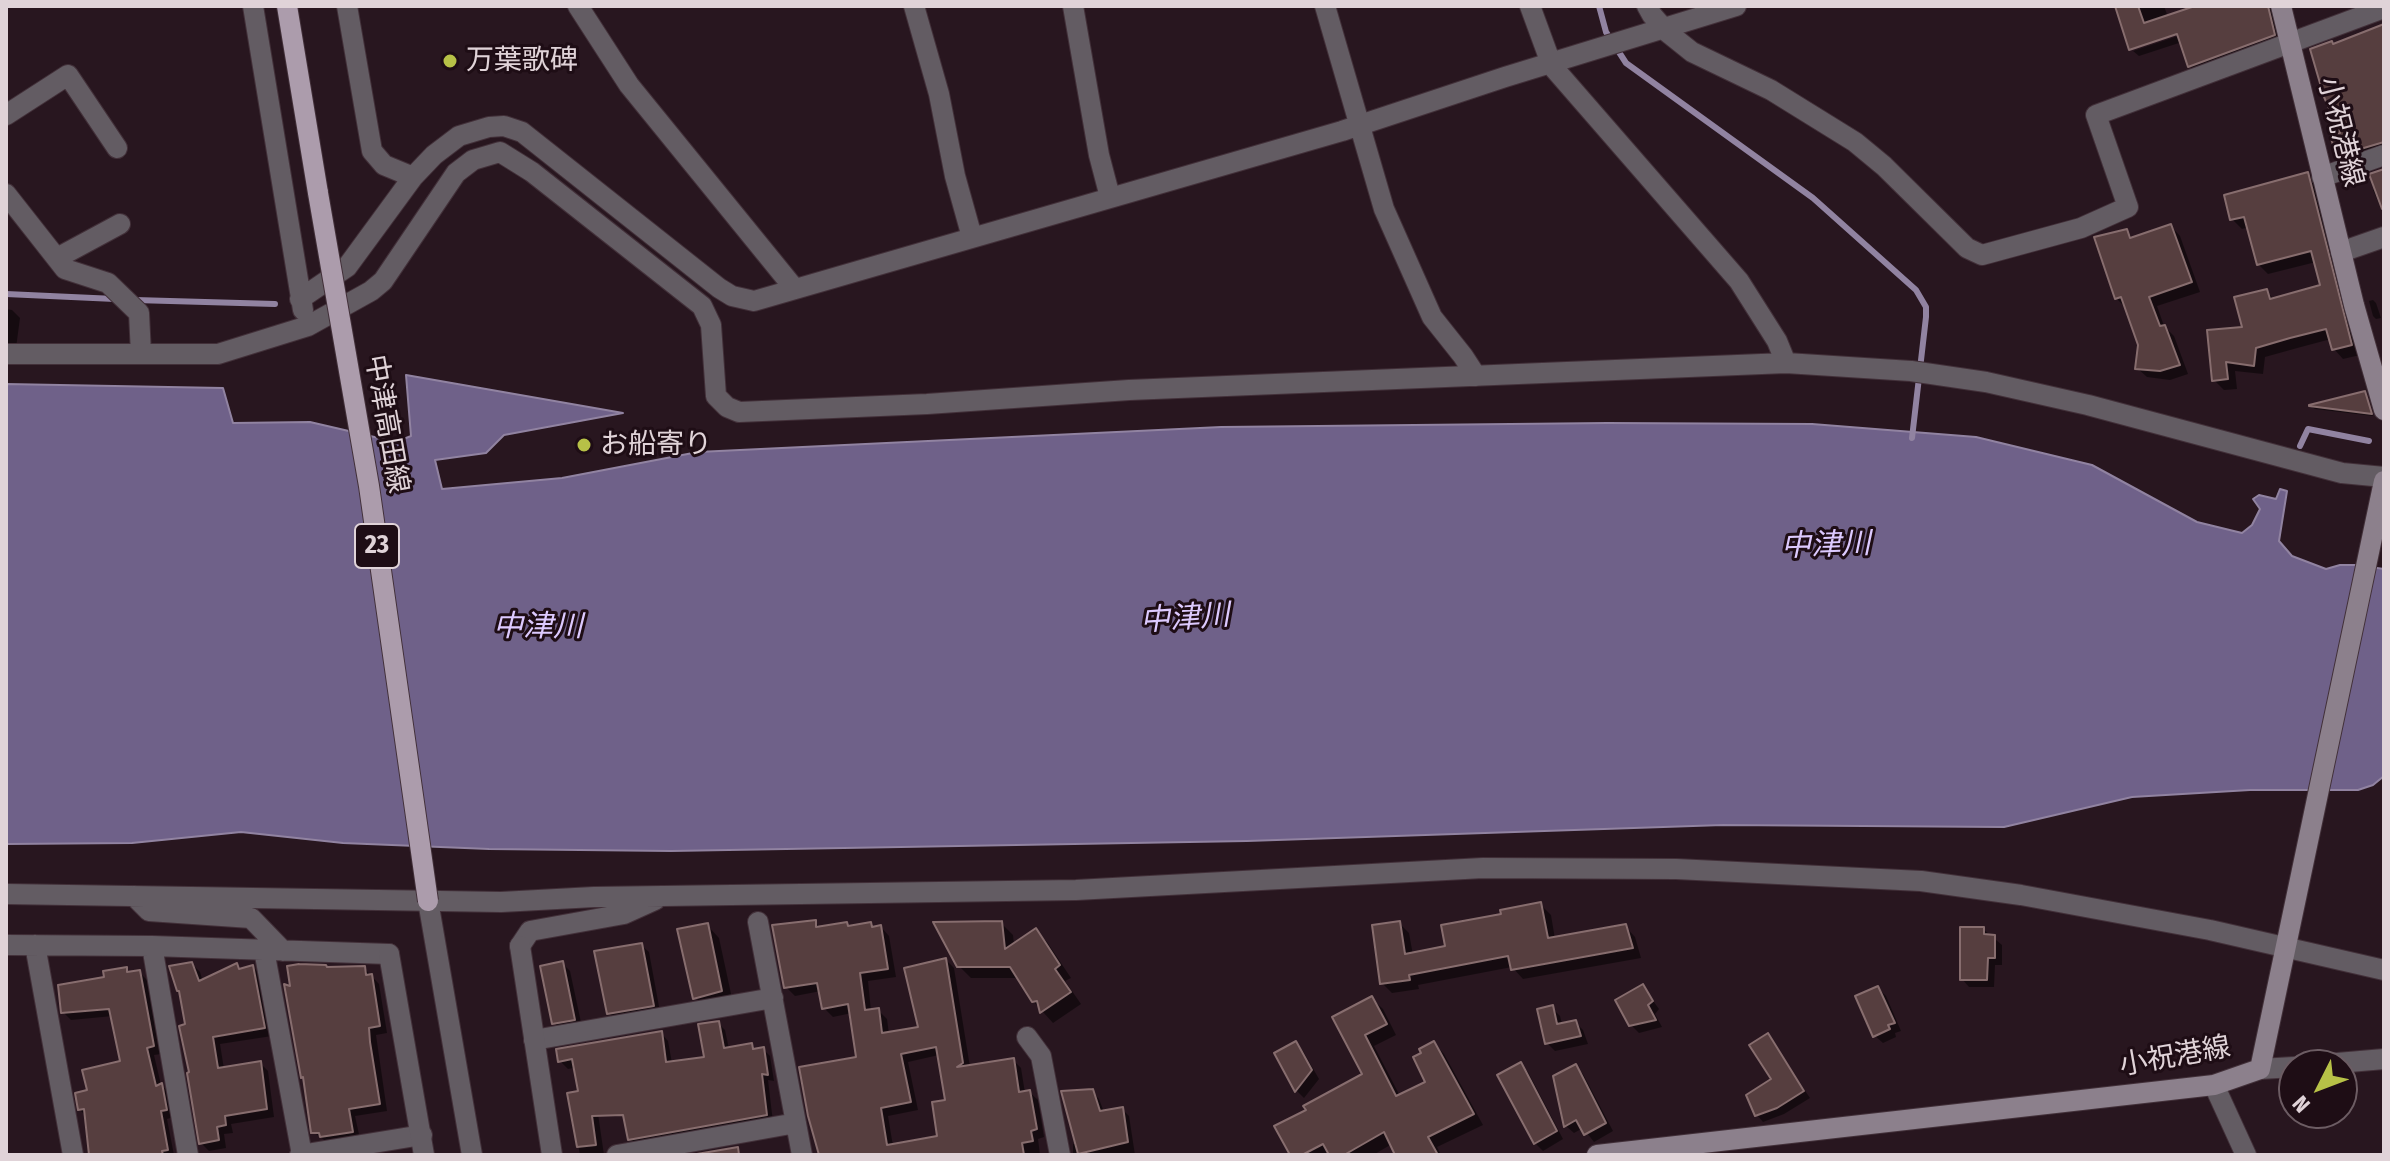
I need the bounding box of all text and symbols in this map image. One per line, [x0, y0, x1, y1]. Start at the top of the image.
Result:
place label: 万葉歌碑 [466, 44, 578, 78]
marker: 万葉歌碑 [441, 52, 459, 70]
street label: 小祝港線 [2310, 74, 2370, 190]
street label: 中津高田線 [357, 352, 415, 496]
place label: お船寄り [600, 428, 712, 462]
marker: お船寄り [575, 436, 593, 454]
road number: 23 [355, 524, 399, 568]
water label: 中津川 [1780, 526, 1872, 566]
water label: 中津川 [1139, 598, 1231, 640]
water label: 中津川 [493, 610, 583, 646]
street label: 小祝港線 [2117, 1031, 2233, 1083]
north arrow [2278, 1049, 2358, 1129]
text: N [2287, 1090, 2316, 1118]

